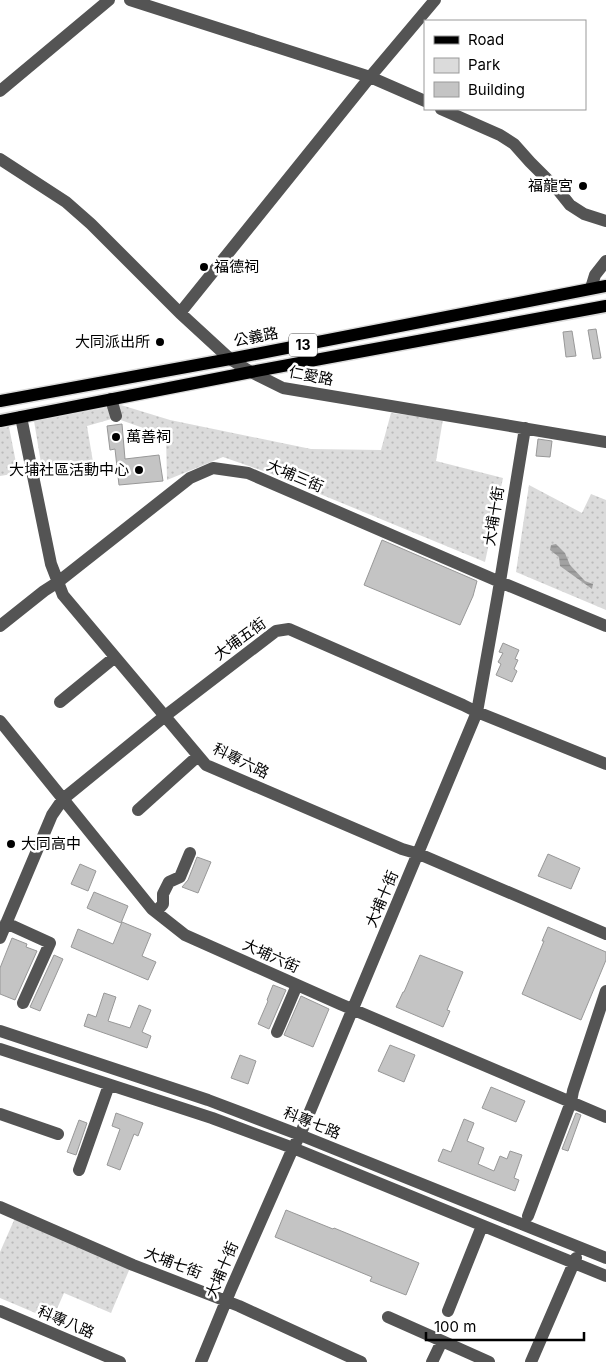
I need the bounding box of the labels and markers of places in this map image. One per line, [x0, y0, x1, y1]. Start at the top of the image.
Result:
place label: 福龍宮 [528, 176, 573, 195]
marker: 福龍宮 [577, 180, 589, 192]
place label: 福德祠 [214, 257, 259, 276]
marker: 福德祠 [198, 261, 210, 273]
place label: 大同派出所 [75, 332, 150, 351]
marker: 大同派出所 [154, 336, 166, 348]
place label: 萬善祠 [126, 427, 171, 446]
marker: 萬善祠 [110, 431, 122, 443]
place label: 大埔社區活動中心 [9, 460, 129, 479]
marker: 大埔社區活動中心 [133, 464, 145, 476]
place label: 大同高中 [21, 834, 81, 853]
marker: 大同高中 [5, 838, 17, 850]

